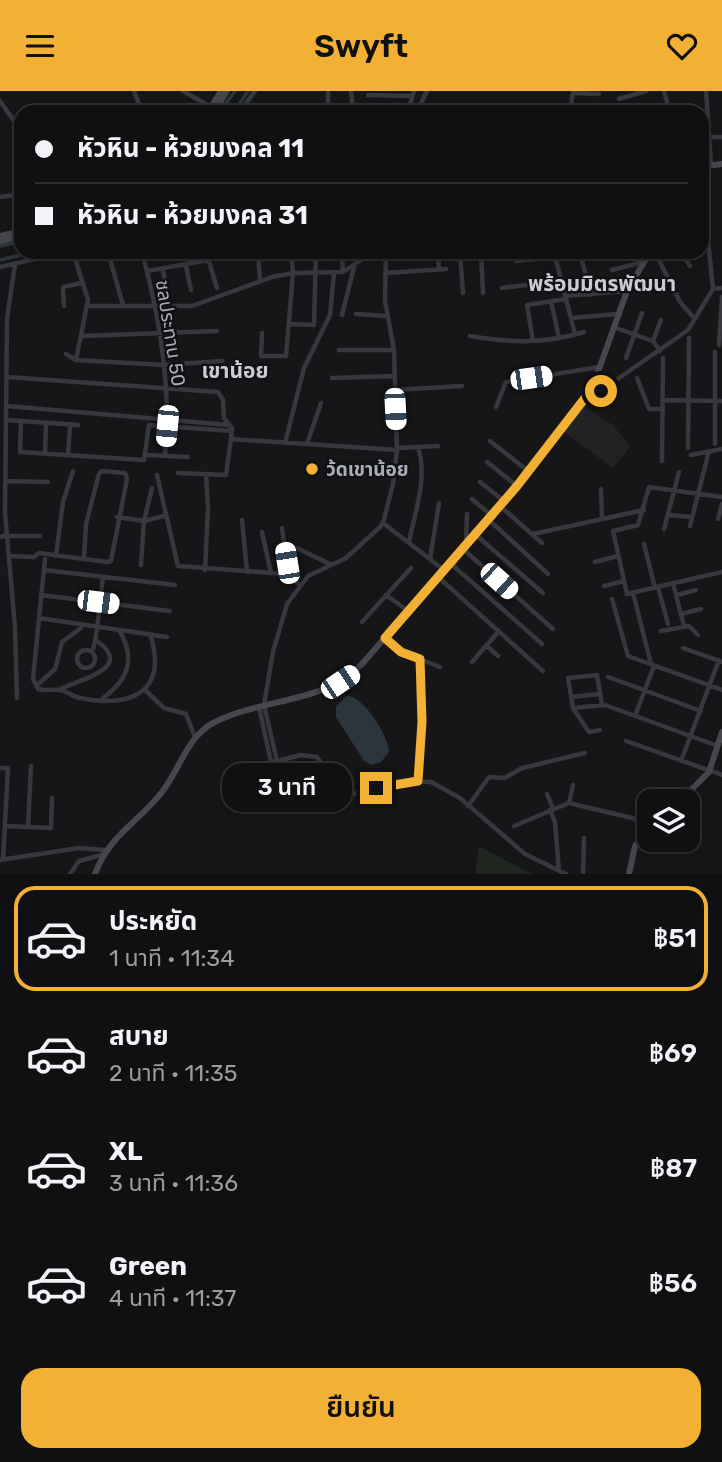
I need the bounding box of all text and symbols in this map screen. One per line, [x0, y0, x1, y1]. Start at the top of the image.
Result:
icon: menu [21, 27, 59, 65]
text: Swyft [314, 27, 408, 65]
icon: heart [663, 27, 701, 65]
text: หัวหิน - ห้วยมงคล 11 [77, 133, 304, 164]
text: หัวหิน - ห้วยมงคล 31 [77, 200, 308, 231]
district label: พร้อมมิตรพัฒนา [528, 271, 676, 296]
street label: ชลประทาน 50 [151, 278, 190, 388]
district label: เขาน้อย [201, 358, 269, 383]
car [509, 365, 554, 391]
route start [585, 375, 617, 407]
car [384, 387, 407, 431]
car [155, 404, 180, 448]
place label: ว้ดเขาน้อย [326, 458, 409, 481]
marker: ว้ดเขาน้อย [304, 461, 320, 477]
car [274, 541, 301, 585]
car [477, 559, 522, 603]
car [76, 589, 121, 615]
car [317, 662, 364, 702]
callout: 3 นาที [222, 763, 352, 813]
route end [360, 772, 392, 804]
text: 3 นาที [258, 773, 316, 801]
map controls [637, 789, 700, 852]
button: layers [637, 789, 700, 852]
text: ประหยัด [109, 906, 197, 937]
icon: car [25, 907, 88, 970]
text: ฿51 [653, 923, 697, 954]
text: 1 นาที · 11:34 [109, 944, 234, 972]
text: สบาย [109, 1021, 169, 1052]
icon: car [25, 1022, 88, 1085]
text: ฿69 [649, 1038, 697, 1069]
text: 2 นาที · 11:35 [109, 1059, 238, 1087]
text: XL [109, 1136, 142, 1167]
icon: car [25, 1137, 88, 1200]
text: ฿87 [650, 1153, 697, 1184]
text: 3 นาที · 11:36 [109, 1169, 238, 1197]
text: Green [109, 1251, 187, 1282]
icon: car [25, 1252, 88, 1315]
text: ฿56 [649, 1268, 697, 1299]
text: 4 นาที · 11:37 [109, 1284, 236, 1312]
button: ยืนยัน [21, 1368, 701, 1448]

